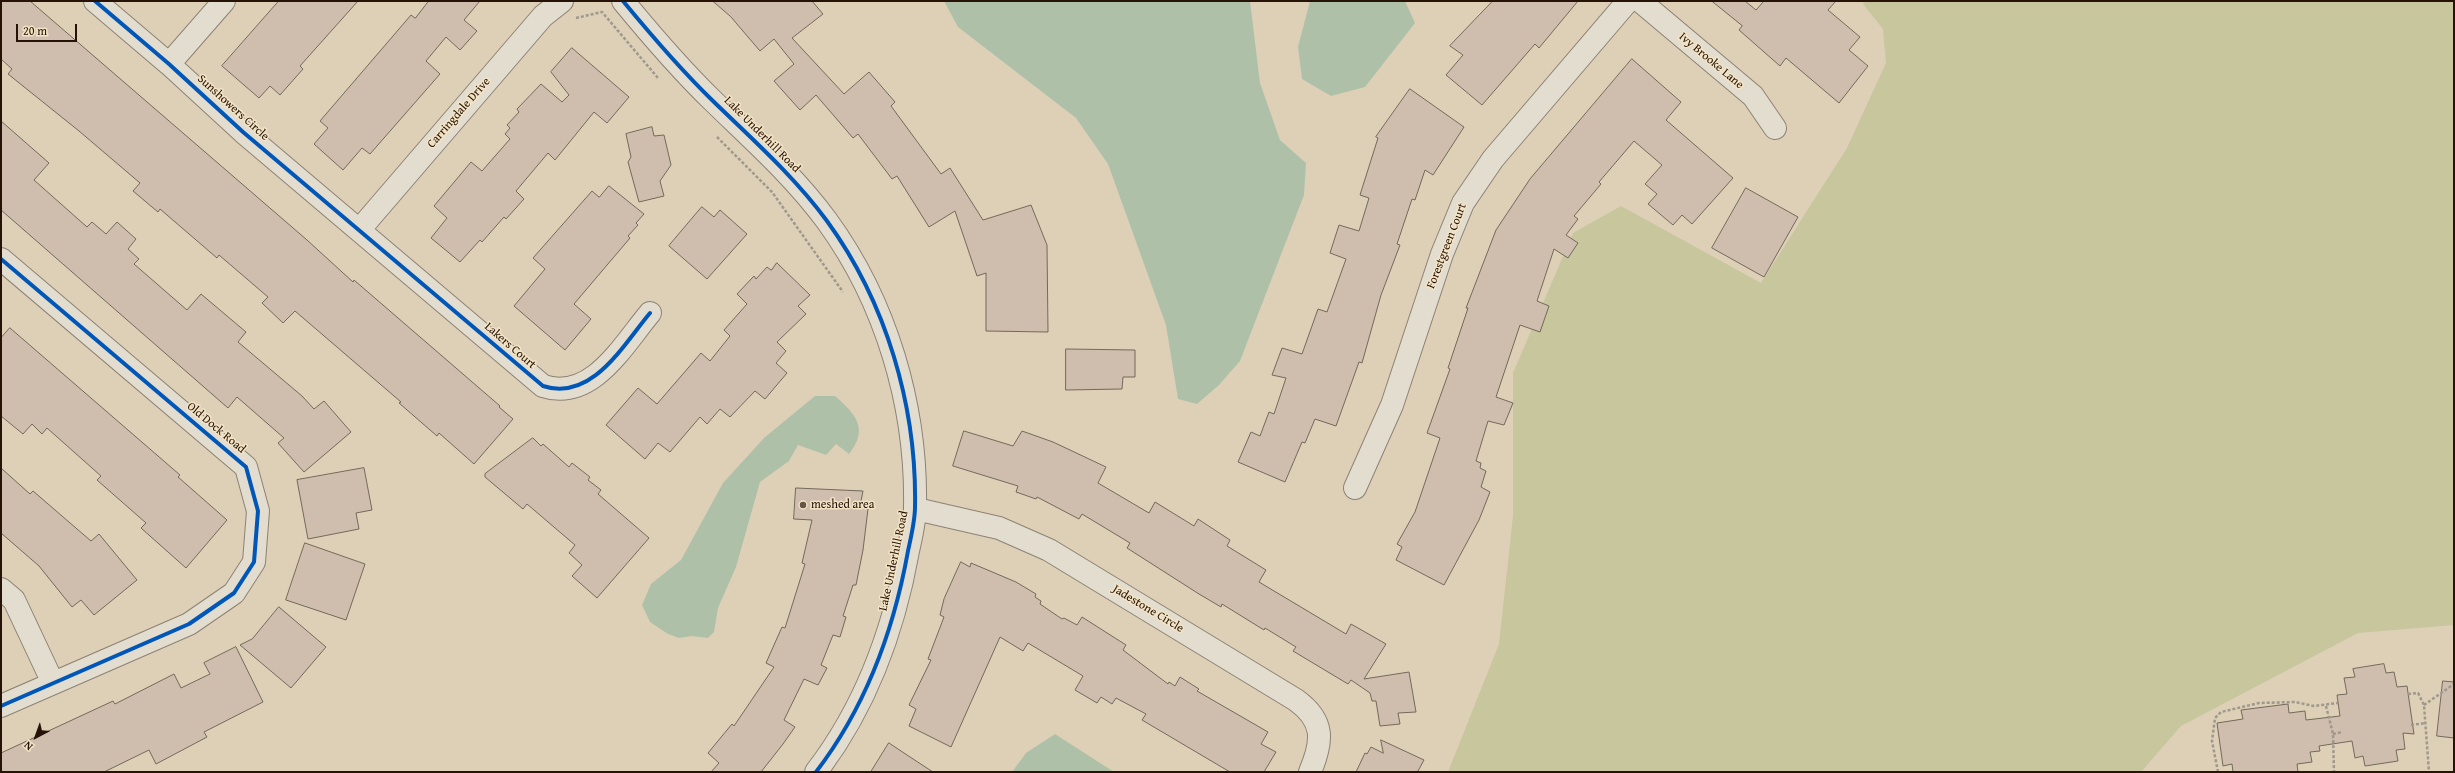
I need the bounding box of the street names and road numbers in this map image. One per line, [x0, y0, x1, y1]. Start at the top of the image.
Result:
street label: Ivy Brooke Lane [1676, 30, 1746, 92]
street label: Sunshowers Circle [194, 72, 272, 144]
street label: Carringdale Drive [424, 75, 494, 151]
street label: Lake Underhill Road [721, 94, 803, 176]
street label: Forestgreen Court [1424, 201, 1470, 291]
street label: Lakers Court [481, 320, 539, 372]
street label: Old Dock Road [184, 399, 248, 457]
street label: Lake Underhill Road [876, 510, 912, 612]
street label: Jadestone Circle [1110, 582, 1186, 636]

